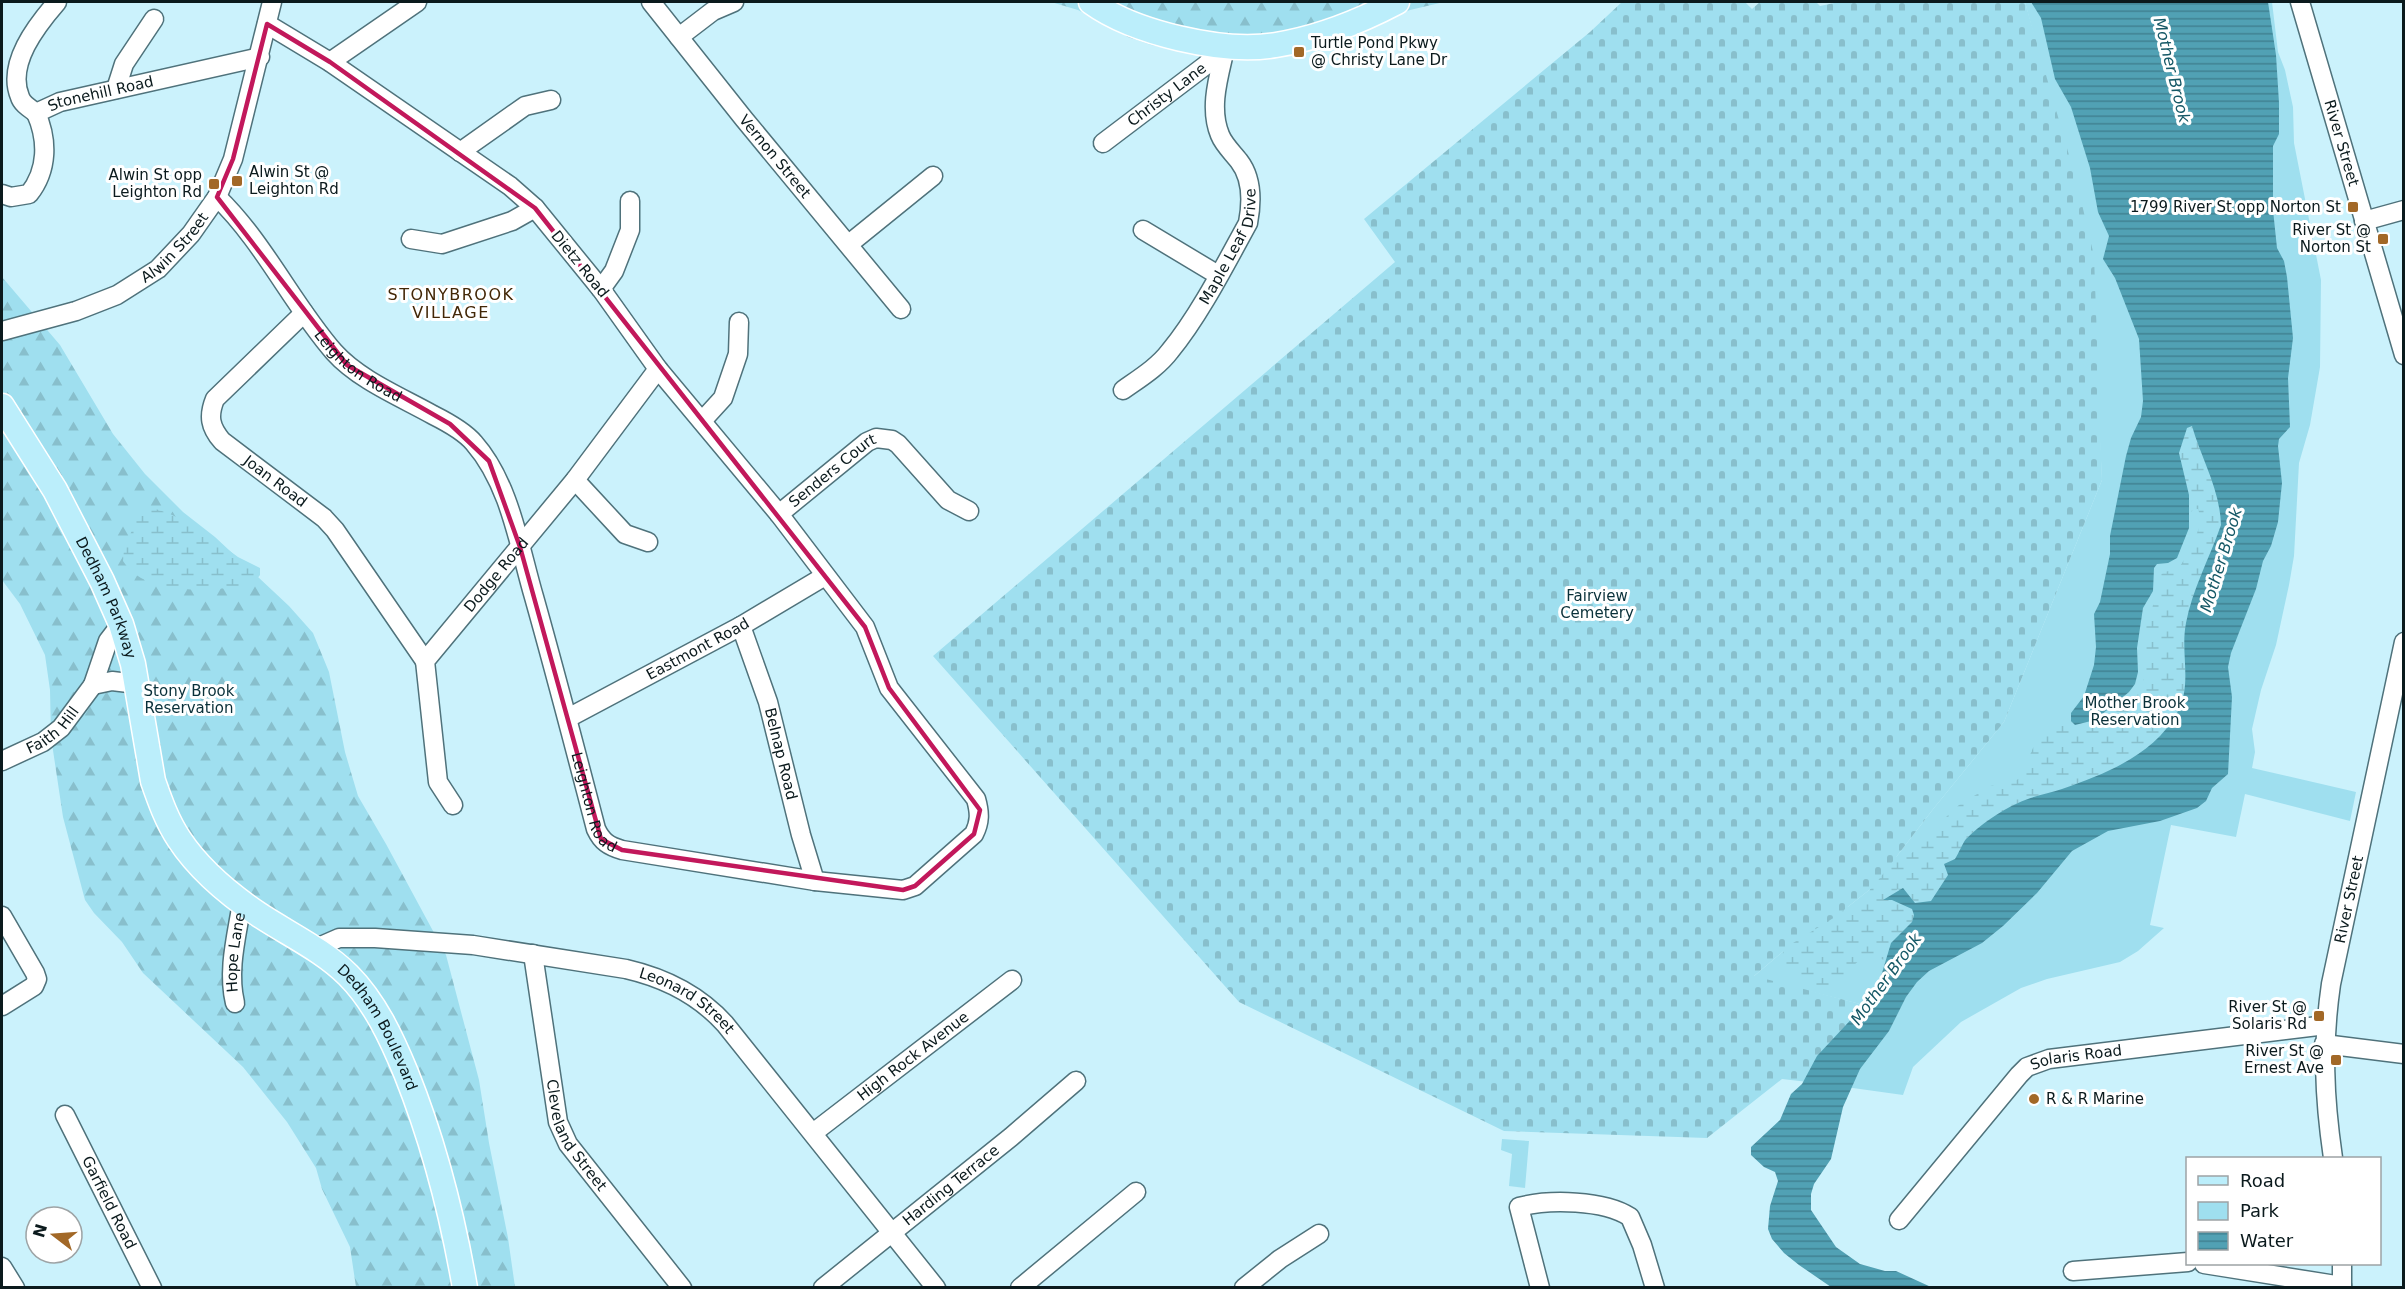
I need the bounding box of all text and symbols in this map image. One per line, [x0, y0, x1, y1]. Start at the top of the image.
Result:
water label: Mother Brook [2150, 15, 2194, 125]
place label: Turtle Pond Pkwy @ Christy Lane Dr [1310, 34, 1448, 69]
marker: Turtle Pond Pkwy @ Christy Lane Dr [1292, 45, 1306, 59]
street label: Christy Lane [1124, 59, 1210, 130]
street label: Stonehill Road [45, 72, 155, 115]
street label: River Street [2320, 98, 2363, 188]
street label: Vernon Street [735, 111, 815, 202]
place label: Alwin St @ Leighton Rd [249, 163, 339, 198]
place label: Alwin St opp Leighton Rd [108, 166, 202, 201]
marker: Alwin St @ Leighton Rd [230, 174, 244, 188]
marker: Alwin St opp Leighton Rd [207, 177, 221, 191]
street label: Maple Leaf Drive [1195, 188, 1260, 308]
place label: 1799 River St opp Norton St [2130, 198, 2341, 216]
marker: 1799 River St opp Norton St [2346, 200, 2360, 214]
street label: Alwin Street [137, 209, 212, 287]
place label: River St @ Norton St [2292, 221, 2371, 256]
street label: Dietz Road [547, 227, 613, 301]
marker: River St @ Norton St [2376, 232, 2390, 246]
district label: STONYBROOK VILLAGE [387, 285, 515, 322]
street label: Leighton Road [310, 326, 405, 406]
street label: Senders Court [785, 430, 879, 511]
street label: Joan Road [239, 451, 311, 511]
water label: Mother Brook [2196, 505, 2246, 614]
street label: Dedham Parkway [72, 534, 140, 661]
street label: Dodge Road [460, 534, 532, 616]
park label: Fairview Cemetery [1560, 587, 1634, 622]
street label: Eastmont Road [643, 614, 753, 684]
park label: Stony Brook Reservation [144, 682, 235, 717]
park label: Mother Brook Reservation [2085, 694, 2186, 729]
street label: Faith Hill [23, 703, 83, 758]
street label: Belnap Road [761, 706, 801, 802]
street label: Leighton Road [567, 750, 620, 856]
street label: River Street [2331, 854, 2367, 945]
street label: Hope Lane [223, 911, 249, 993]
water label: Mother Brook [1847, 929, 1926, 1028]
street label: Dedham Boulevard [333, 960, 421, 1093]
street label: Leonard Street [637, 964, 738, 1038]
place label: River St @ Solaris Rd [2228, 998, 2307, 1033]
street label: High Rock Avenue [854, 1008, 972, 1105]
marker: River St @ Solaris Rd [2312, 1009, 2326, 1023]
street label: Solaris Road [2028, 1041, 2123, 1074]
place label: River St @ Ernest Ave [2244, 1042, 2324, 1077]
marker: River St @ Ernest Ave [2329, 1053, 2343, 1067]
street label: Cleveland Street [543, 1078, 611, 1195]
place label: R & R Marine [2046, 1090, 2144, 1108]
marker: R & R Marine [2027, 1092, 2041, 1106]
street label: Harding Terrace [899, 1141, 1003, 1229]
street label: Garfield Road [78, 1153, 140, 1252]
legend [2186, 1157, 2381, 1265]
text: Road [2240, 1170, 2285, 1191]
text: Park [2240, 1200, 2279, 1221]
north arrow [24, 1205, 84, 1265]
text: N [29, 1222, 51, 1240]
text: Water [2240, 1230, 2294, 1251]

